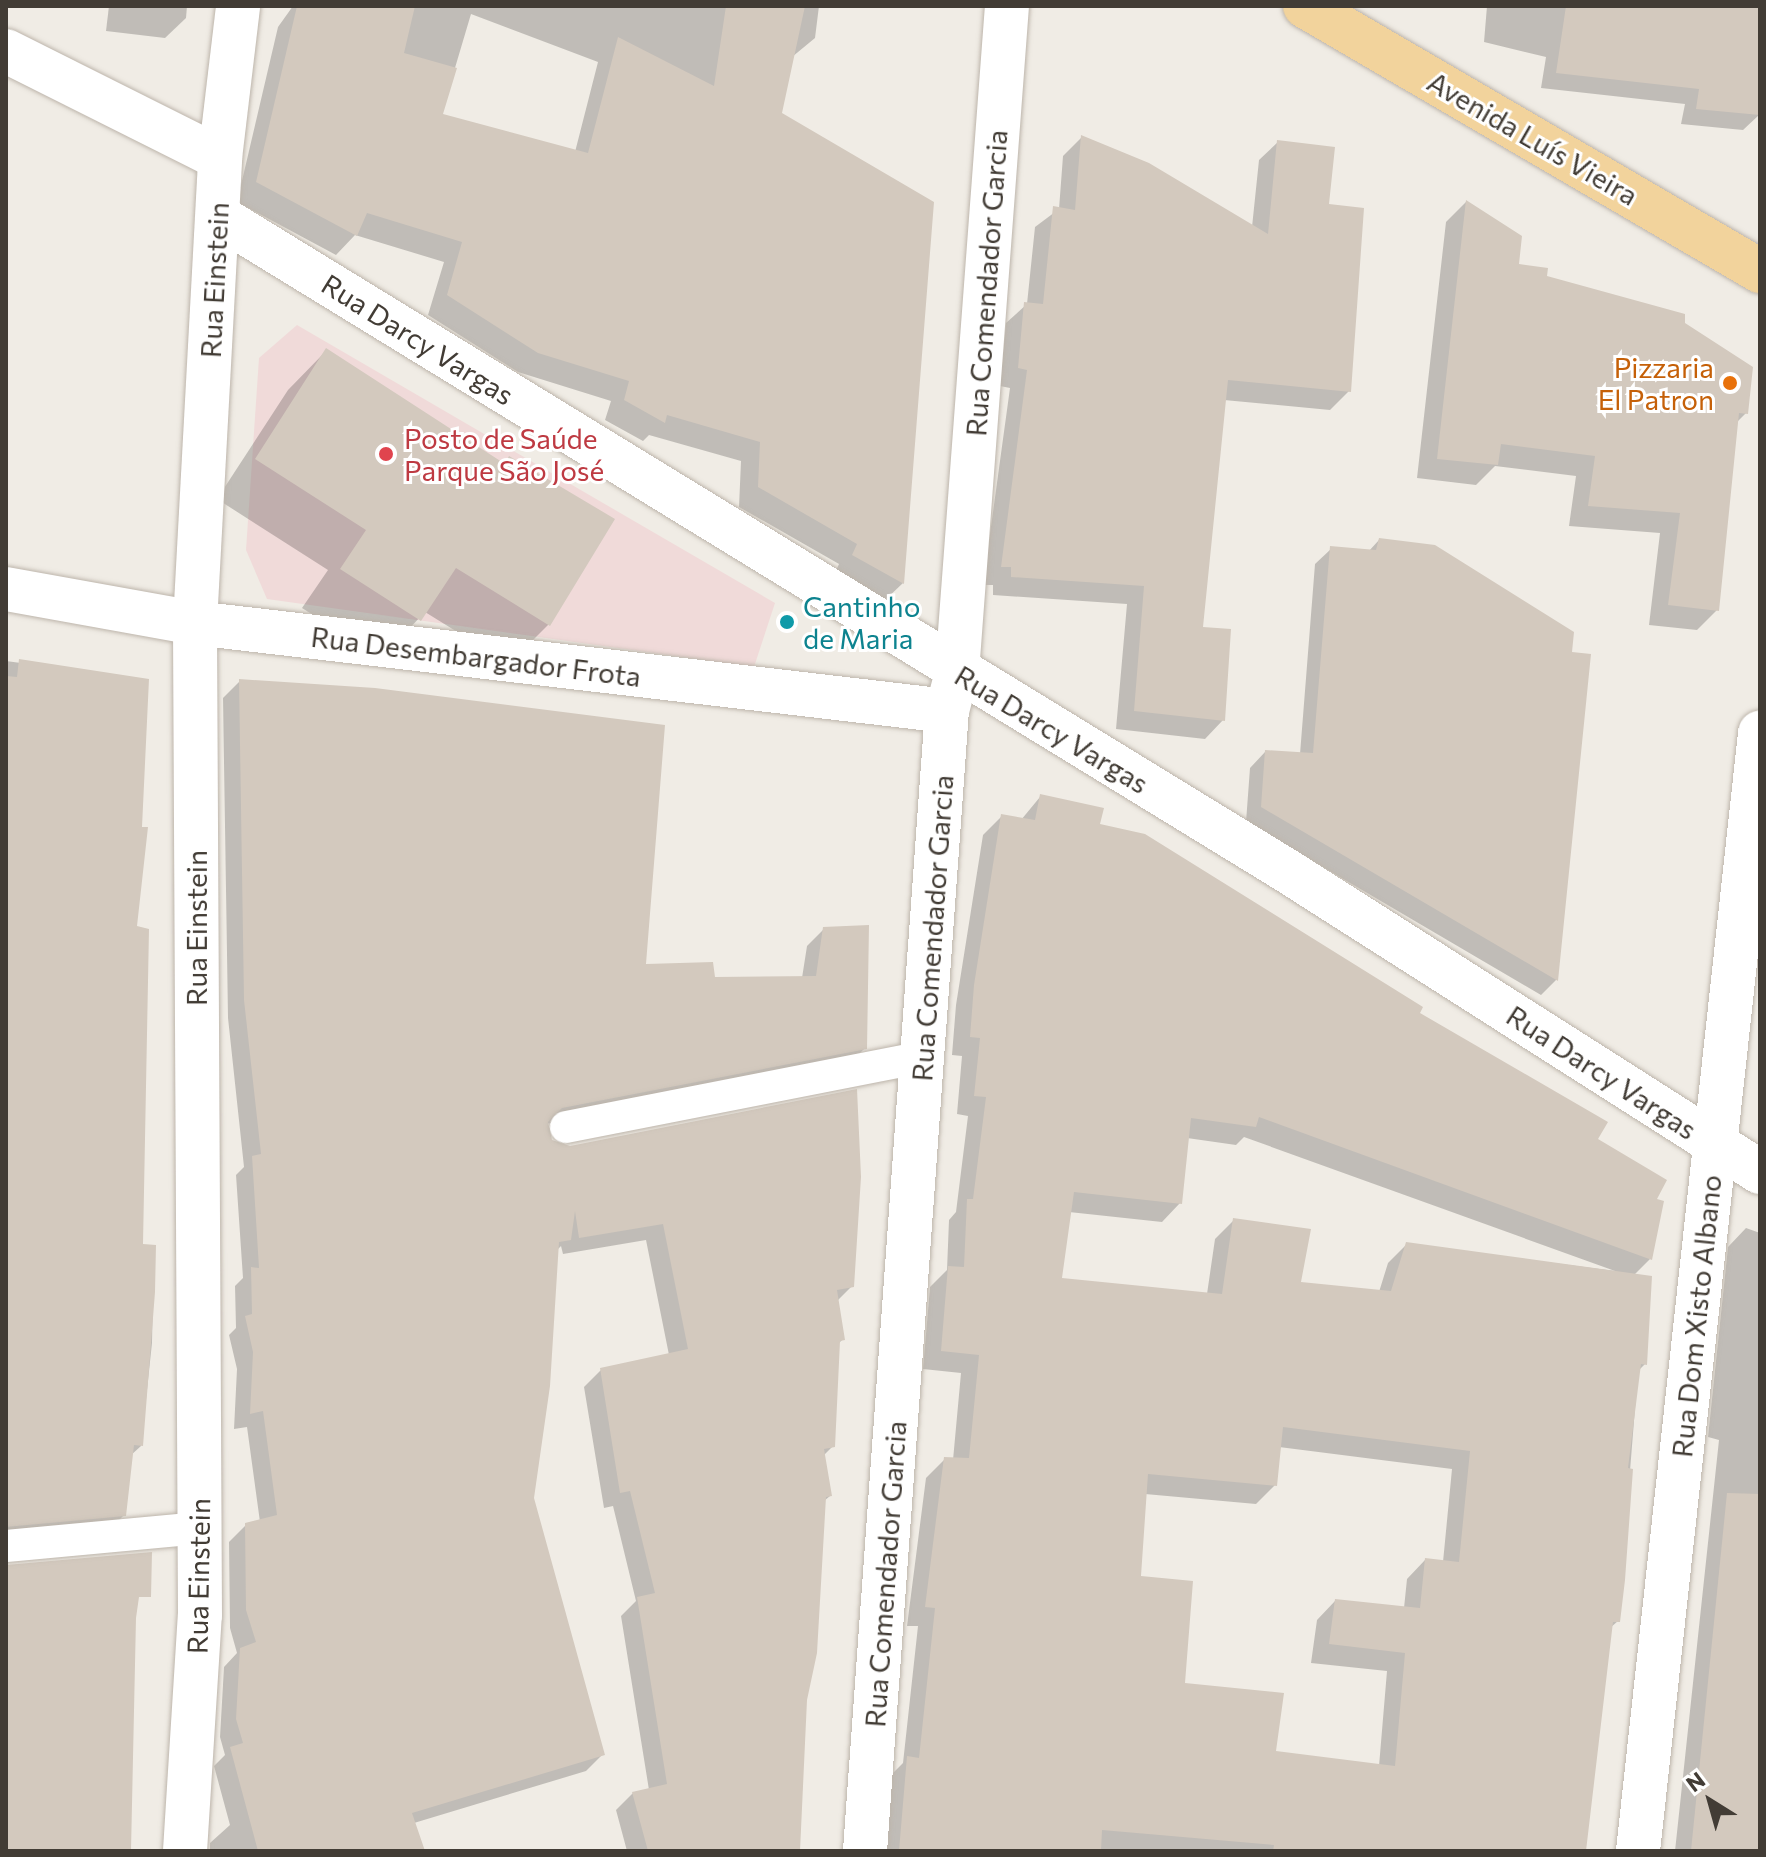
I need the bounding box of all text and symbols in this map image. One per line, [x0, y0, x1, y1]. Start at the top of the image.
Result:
street label: Avenida Luís Vieira [1422, 64, 1644, 212]
street label: Rua Comendador Garcia [959, 129, 1013, 437]
street label: Rua Einstein [193, 201, 235, 359]
street label: Rua Darcy Vargas [316, 267, 520, 411]
place label: Pizzaria El Patron [1598, 350, 1714, 416]
marker: Pizzaria El Patron [1721, 374, 1739, 392]
place label: Posto de Saúde Parque São José [404, 421, 604, 487]
marker: Posto de Saúde Parque São José [375, 443, 397, 465]
place label: Cantinho de Maria [803, 589, 920, 655]
marker: Cantinho de Maria [778, 613, 796, 631]
street label: Rua Desembargador Frota [309, 619, 643, 693]
street label: Rua Darcy Vargas [949, 658, 1155, 800]
street label: Rua Comendador Garcia [905, 774, 959, 1082]
street label: Rua Einstein [179, 850, 213, 1006]
street label: Rua Darcy Vargas [1501, 998, 1703, 1146]
street label: Rua Dom Xisto Albano [1664, 1173, 1728, 1459]
street label: Rua Comendador Garcia [858, 1420, 912, 1728]
street label: Rua Einstein [180, 1498, 216, 1654]
north arrow [1670, 1761, 1750, 1841]
text: N [1681, 1766, 1710, 1797]

